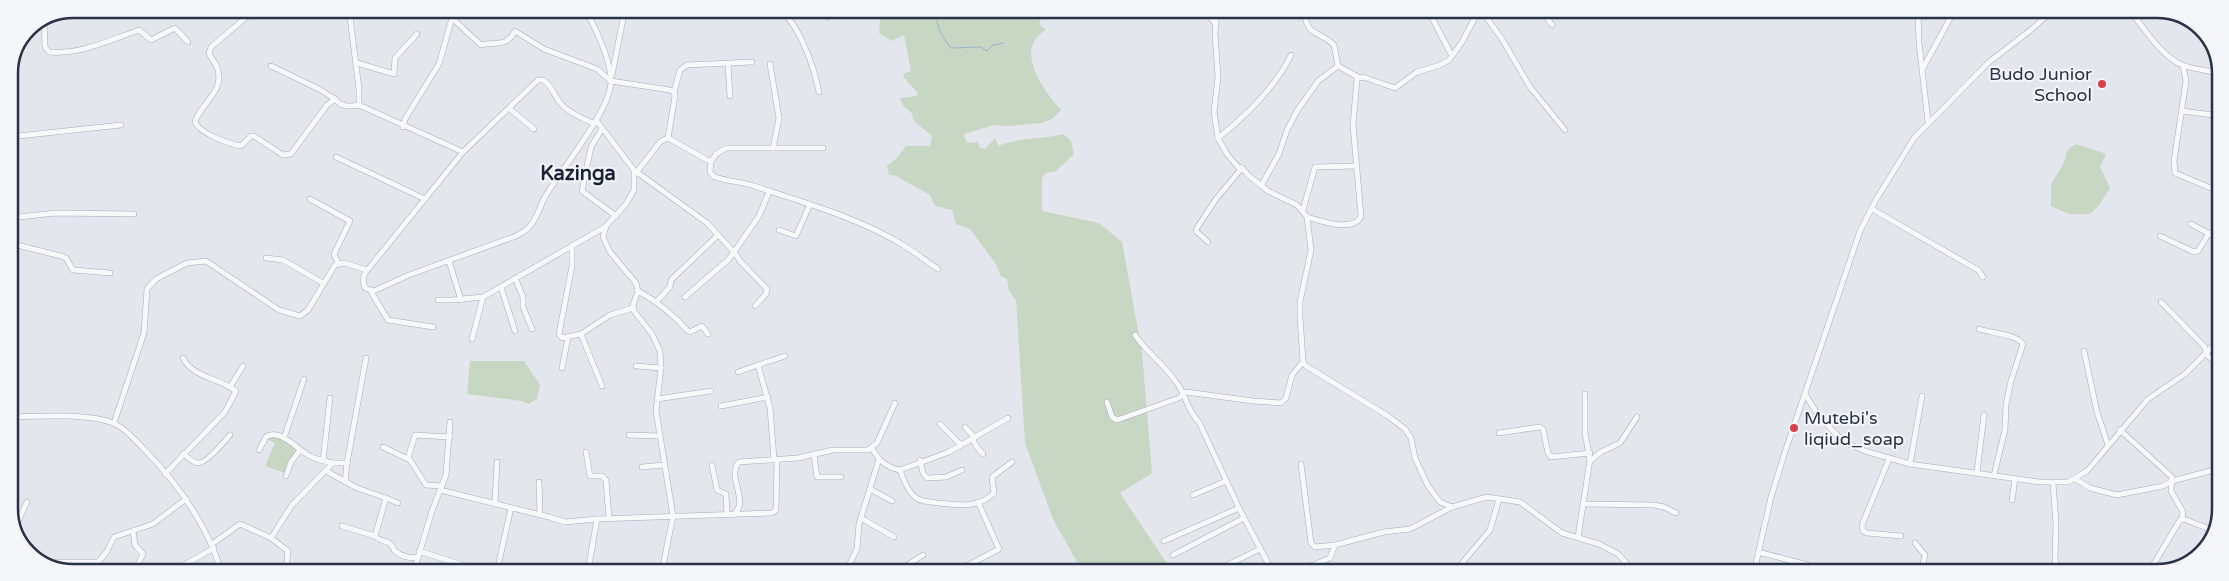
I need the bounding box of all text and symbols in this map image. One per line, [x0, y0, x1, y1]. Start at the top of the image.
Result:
place label: Budo Junior School [1989, 63, 2092, 106]
marker: Budo Junior School [2096, 78, 2108, 90]
district label: Kazinga [540, 162, 616, 186]
place label: Mutebi's liqiud_soap [1804, 407, 1904, 450]
marker: Mutebi's liqiud_soap [1788, 422, 1800, 434]

